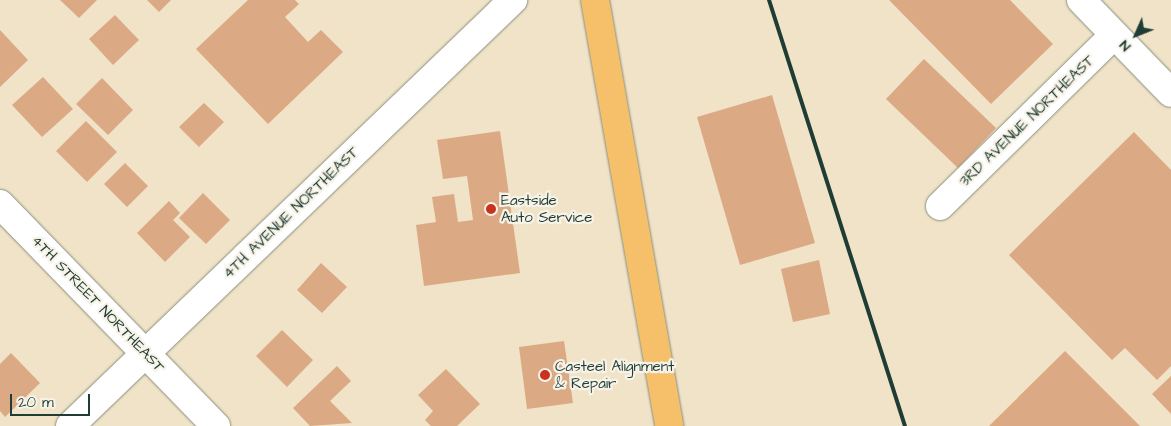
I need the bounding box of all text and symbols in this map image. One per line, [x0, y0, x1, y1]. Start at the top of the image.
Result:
north arrow [1111, 10, 1161, 60]
text: N [1115, 35, 1135, 56]
street label: 3RD AVENUE NORTHEAST [956, 52, 1098, 190]
street label: 4TH AVENUE NORTHEAST [220, 144, 362, 282]
place label: Eastside Auto Service [501, 191, 592, 226]
marker: Eastside Auto Service [485, 203, 497, 215]
street label: 4TH STREET NORTHEAST [28, 232, 168, 376]
place label: Casteel Alignment & Repair [555, 357, 674, 392]
marker: Casteel Alignment & Repair [539, 369, 551, 381]
scale bar [12, 384, 92, 416]
text: 20 m [18, 392, 54, 413]

